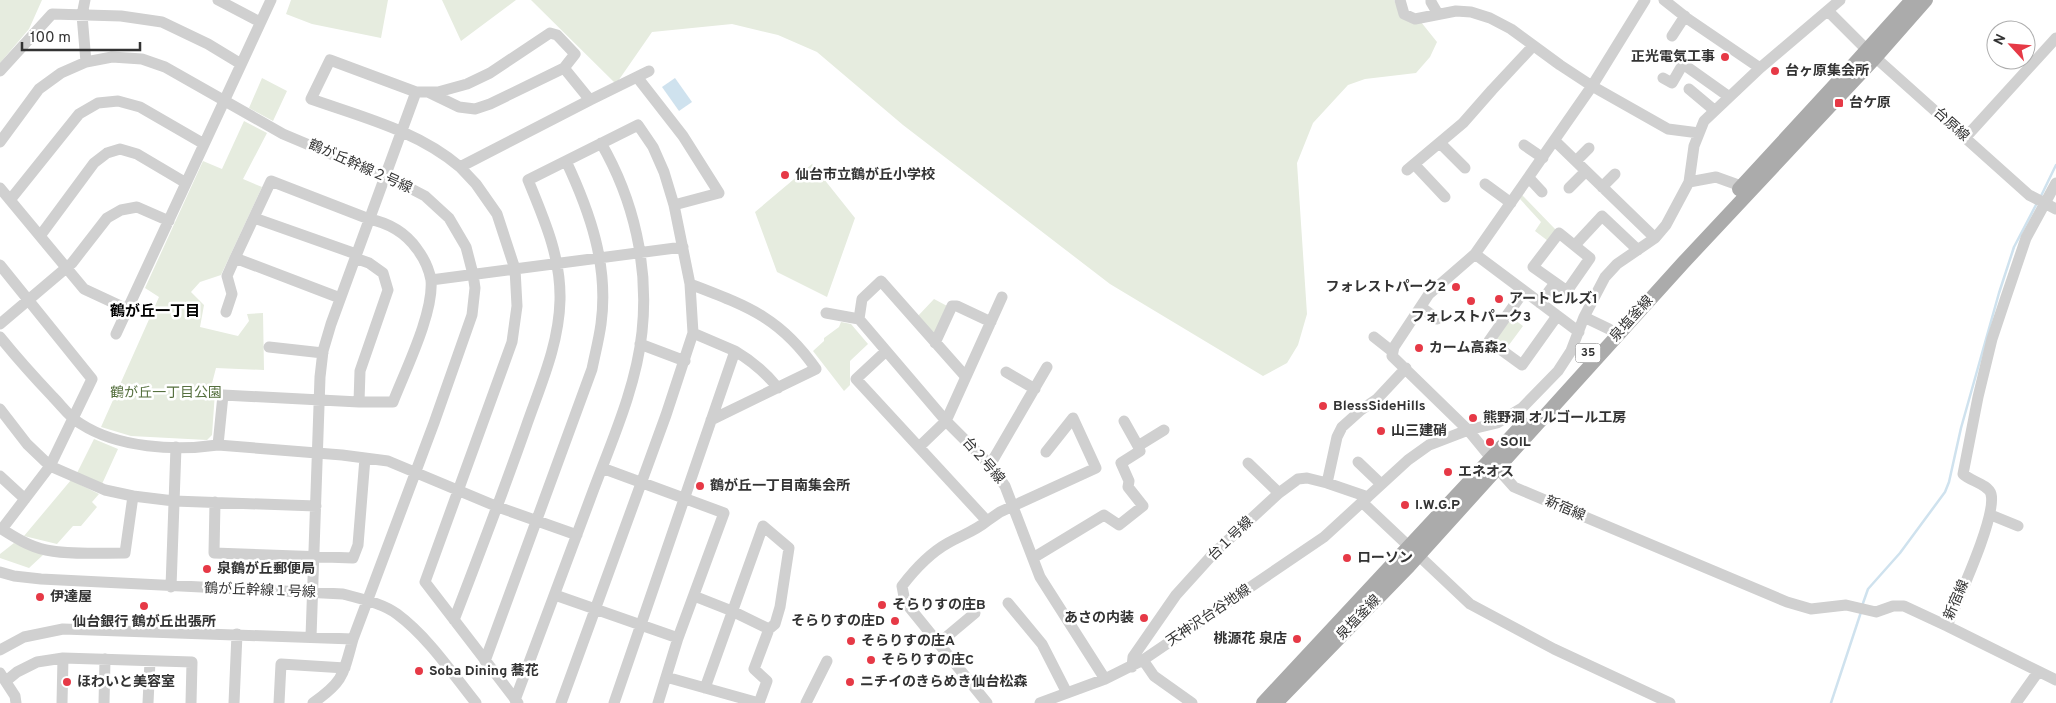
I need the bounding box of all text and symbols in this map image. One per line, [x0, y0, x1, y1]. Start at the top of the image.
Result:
scale bar [22, 20, 140, 52]
north arrow [1986, 20, 2036, 70]
text: 100 m [30, 29, 71, 48]
text: N [1991, 32, 2011, 48]
place label: 正光電気工事 [1631, 49, 1715, 66]
marker: 正光電気工事 [1719, 51, 1731, 63]
place label: 台ヶ原集会所 [1785, 63, 1869, 80]
marker: 台ヶ原集会所 [1769, 65, 1781, 77]
place label: 台ケ原 [1849, 95, 1891, 112]
marker: 台ケ原 [1833, 97, 1845, 109]
street label: 台原線 [1930, 104, 1973, 145]
street label: 鶴が丘幹線２号線 [305, 136, 415, 198]
place label: 仙台市立鶴が丘小学校 [795, 166, 935, 184]
marker: 仙台市立鶴が丘小学校 [779, 169, 791, 181]
place label: フォレストパーク2 [1325, 279, 1446, 296]
marker: フォレストパーク2 [1450, 281, 1462, 293]
place label: アートヒルズ1 [1509, 290, 1598, 308]
street label: 泉塩釜線 [1606, 292, 1657, 345]
marker: アートヒルズ1 [1493, 293, 1505, 305]
marker: フォレストパーク3 [1465, 295, 1477, 307]
district label: 鶴が丘一丁目 [110, 303, 200, 322]
place label: フォレストパーク3 [1411, 309, 1531, 326]
place label: カーム高森2 [1429, 340, 1507, 357]
marker: カーム高森2 [1413, 342, 1425, 354]
road number: 35 [1576, 343, 1600, 362]
park label: 鶴が丘一丁目公園 [110, 385, 222, 402]
place label: BlessSideHills [1333, 398, 1426, 415]
marker: BlessSideHills [1317, 400, 1329, 412]
place label: 熊野洞 オルゴール工房 [1483, 409, 1626, 427]
marker: 熊野洞 オルゴール工房 [1467, 412, 1479, 424]
place label: 山三建硝 [1391, 423, 1447, 440]
marker: 山三建硝 [1375, 425, 1387, 437]
street label: 台２号線 [958, 434, 1009, 488]
place label: SOIL [1500, 434, 1531, 451]
marker: SOIL [1484, 436, 1496, 448]
place label: エネオス [1458, 464, 1514, 481]
marker: エネオス [1442, 466, 1454, 478]
place label: 鶴が丘一丁目南集会所 [710, 477, 850, 495]
marker: 鶴が丘一丁目南集会所 [694, 480, 706, 492]
street label: 新宿線 [1542, 493, 1588, 525]
place label: I.W.G.P [1415, 497, 1460, 514]
marker: I.W.G.P [1399, 499, 1411, 511]
street label: 台１号線 [1204, 513, 1257, 565]
place label: ローソン [1357, 550, 1413, 567]
marker: ローソン [1341, 552, 1353, 564]
place label: 泉鶴が丘郵便局 [217, 560, 315, 578]
marker: 泉鶴が丘郵便局 [201, 563, 213, 575]
street label: 新宿線 [1941, 577, 1973, 623]
street label: 鶴が丘幹線１号線 [204, 581, 316, 601]
street label: 天神沢台谷地線 [1163, 581, 1254, 650]
place label: 伊達屋 [50, 589, 92, 606]
marker: 伊達屋 [34, 591, 46, 603]
street label: 泉塩釜線 [1333, 591, 1385, 644]
place label: そらりすの庄B [892, 597, 986, 614]
marker: そらりすの庄B [876, 599, 888, 611]
marker: 仙台銀行 鶴が丘出張所 [138, 600, 150, 612]
place label: あさの内装 [1064, 610, 1134, 627]
marker: あさの内装 [1138, 612, 1150, 624]
place label: 仙台銀行 鶴が丘出張所 [72, 613, 216, 631]
place label: そらりすの庄D [791, 613, 885, 630]
marker: そらりすの庄D [889, 615, 901, 627]
place label: 桃源花 泉店 [1214, 630, 1287, 648]
place label: そらりすの庄A [861, 633, 955, 650]
marker: 桃源花 泉店 [1291, 633, 1303, 645]
marker: そらりすの庄A [845, 635, 857, 647]
place label: そらりすの庄C [881, 652, 974, 669]
marker: そらりすの庄C [865, 654, 877, 666]
place label: Soba Dining 蕎花 [429, 663, 539, 680]
marker: Soba Dining 蕎花 [413, 665, 425, 677]
place label: ほわいと美容室 [77, 674, 175, 691]
place label: ニチイのきらめき仙台松森 [860, 674, 1028, 691]
marker: ほわいと美容室 [61, 676, 73, 688]
marker: ニチイのきらめき仙台松森 [844, 676, 856, 688]

